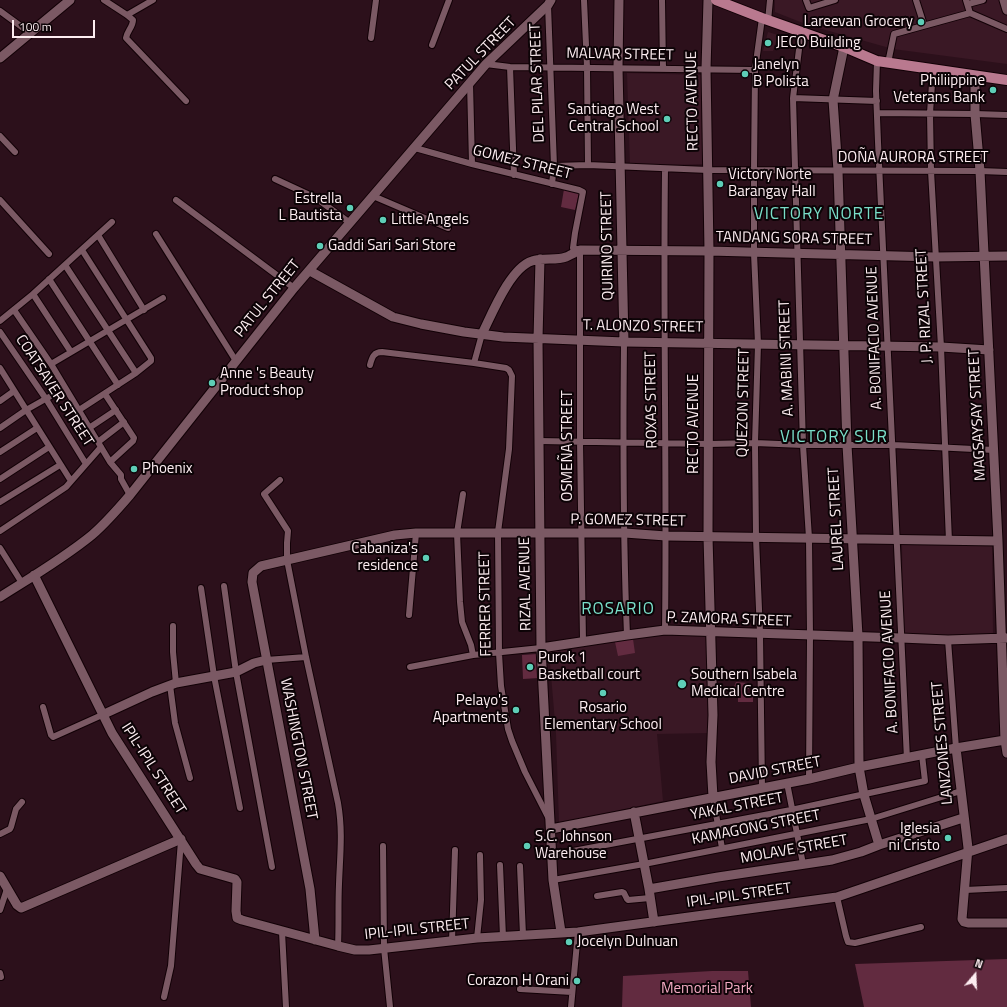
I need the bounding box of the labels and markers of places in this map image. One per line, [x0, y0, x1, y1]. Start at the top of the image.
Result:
place label: Lareevan Grocery [804, 13, 913, 31]
marker: Lareevan Grocery [916, 17, 926, 27]
place label: JECO Building [776, 34, 861, 52]
marker: JECO Building [763, 38, 773, 48]
place label: Janelyn B Polista [753, 56, 809, 91]
marker: Janelyn B Polista [740, 69, 750, 79]
place label: Philiippine Veterans Bank [893, 72, 985, 107]
marker: Philiippine Veterans Bank [988, 85, 998, 95]
place label: Santiago West Central School [568, 101, 659, 136]
marker: Santiago West Central School [662, 114, 672, 124]
place label: Victory Norte Barangay Hall [728, 166, 816, 201]
marker: Victory Norte Barangay Hall [715, 179, 725, 189]
place label: Estrella L Bautista [278, 190, 342, 225]
marker: Estrella L Bautista [345, 203, 355, 213]
place label: Little Angels [391, 211, 469, 229]
marker: Little Angels [378, 215, 388, 225]
place label: Gaddi Sari Sari Store [328, 237, 456, 255]
marker: Gaddi Sari Sari Store [315, 241, 325, 251]
place label: Anne 's Beauty Product shop [220, 365, 314, 400]
marker: Anne 's Beauty Product shop [207, 378, 217, 388]
place label: Phoenix [142, 460, 193, 478]
marker: Phoenix [129, 464, 139, 474]
place label: Cabaniza's residence [351, 540, 418, 575]
marker: Cabaniza's residence [421, 553, 431, 563]
place label: Purok 1 Basketball court [538, 649, 640, 684]
marker: Purok 1 Basketball court [525, 662, 535, 672]
place label: Southern Isabela Medical Centre [691, 666, 797, 701]
marker: Southern Isabela Medical Centre [676, 678, 688, 690]
marker: Rosario Elementary School [598, 688, 608, 698]
place label: Pelayo's Apartments [433, 692, 508, 727]
place label: Rosario Elementary School [544, 699, 662, 734]
marker: Pelayo's Apartments [511, 705, 521, 715]
place label: Iglesia ni Cristo [889, 820, 940, 855]
place label: S.C. Johnson Warehouse [535, 828, 612, 863]
marker: Iglesia ni Cristo [943, 833, 953, 843]
marker: S.C. Johnson Warehouse [522, 841, 532, 851]
place label: Jocelyn Dulnuan [577, 933, 678, 951]
marker: Jocelyn Dulnuan [564, 937, 574, 947]
place label: Corazon H Orani [467, 972, 569, 990]
marker: Corazon H Orani [572, 976, 582, 986]

